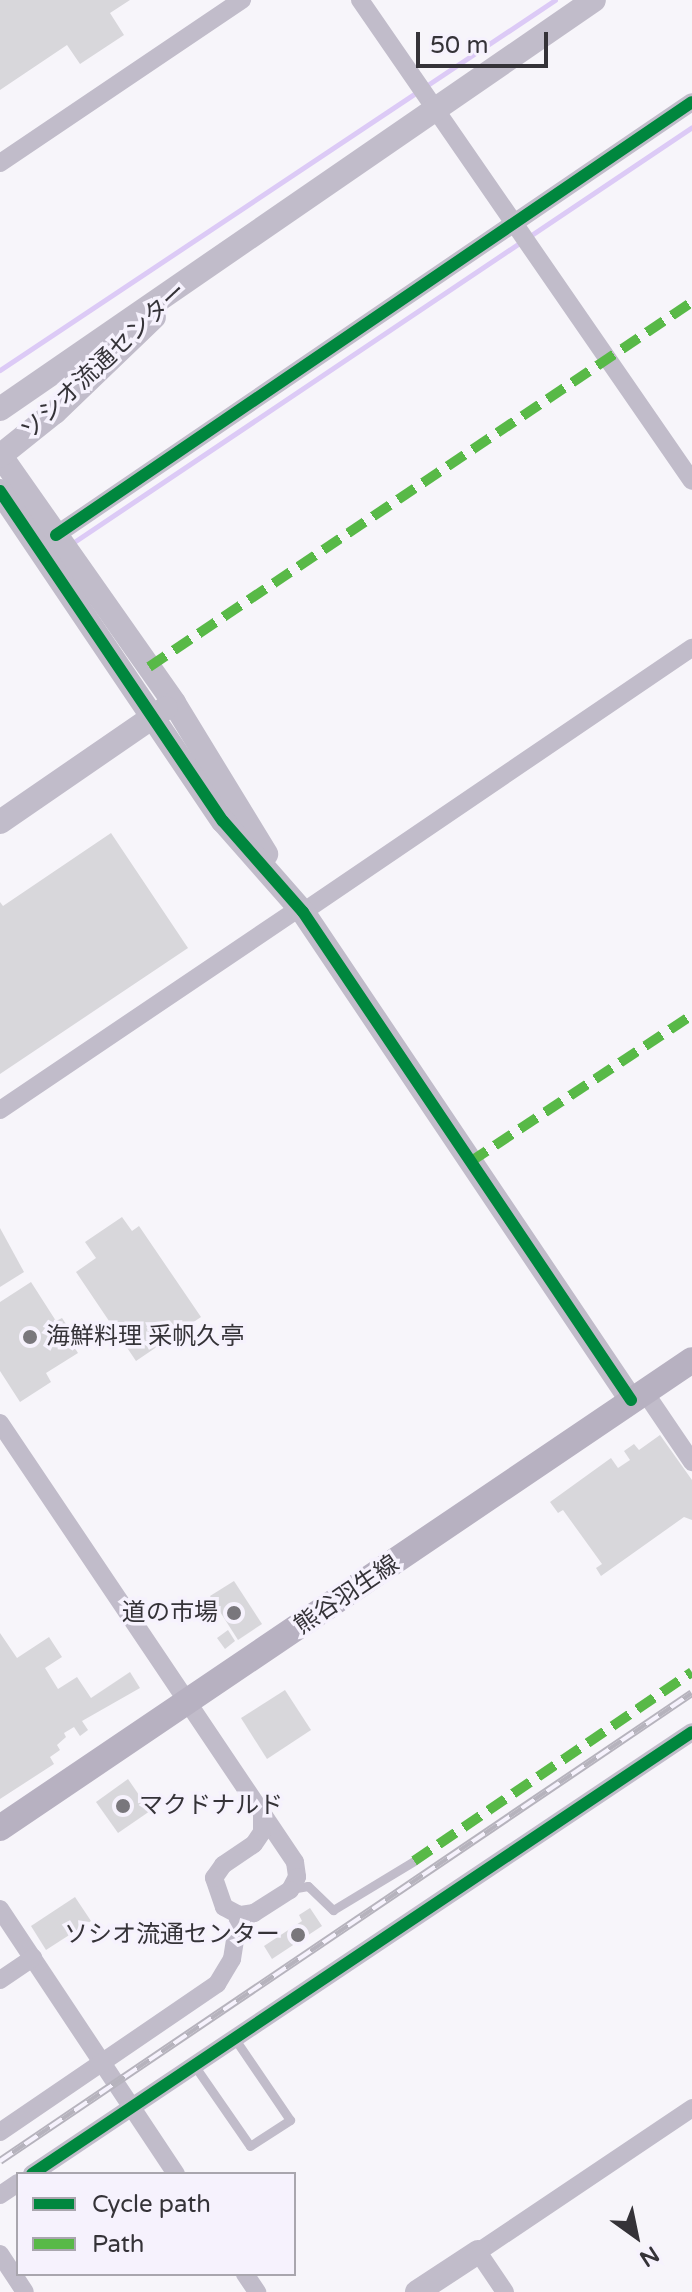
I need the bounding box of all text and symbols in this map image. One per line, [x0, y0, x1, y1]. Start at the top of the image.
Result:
scale bar [420, 16, 552, 66]
text: 50 m [430, 31, 488, 60]
street label: ソシオ流通センター [15, 277, 193, 445]
place label: 海鮮料理 采帆久亭 [46, 1323, 244, 1351]
marker: 海鮮料理 采帆久亭 [21, 1328, 39, 1346]
street label: 熊谷羽生線 [289, 1550, 405, 1640]
place label: 道の市場 [122, 1599, 218, 1627]
marker: 道の市場 [225, 1604, 243, 1622]
place label: マクドナルド [139, 1792, 283, 1820]
marker: マクドナルド [114, 1797, 132, 1815]
place label: ソシオ流通センター [64, 1921, 280, 1949]
marker: ソシオ流通センター [287, 1924, 309, 1946]
legend [16, 2172, 296, 2276]
text: Cycle path [92, 2190, 211, 2219]
north arrow [596, 2196, 676, 2276]
text: Path [92, 2230, 145, 2259]
text: N [635, 2240, 664, 2272]

